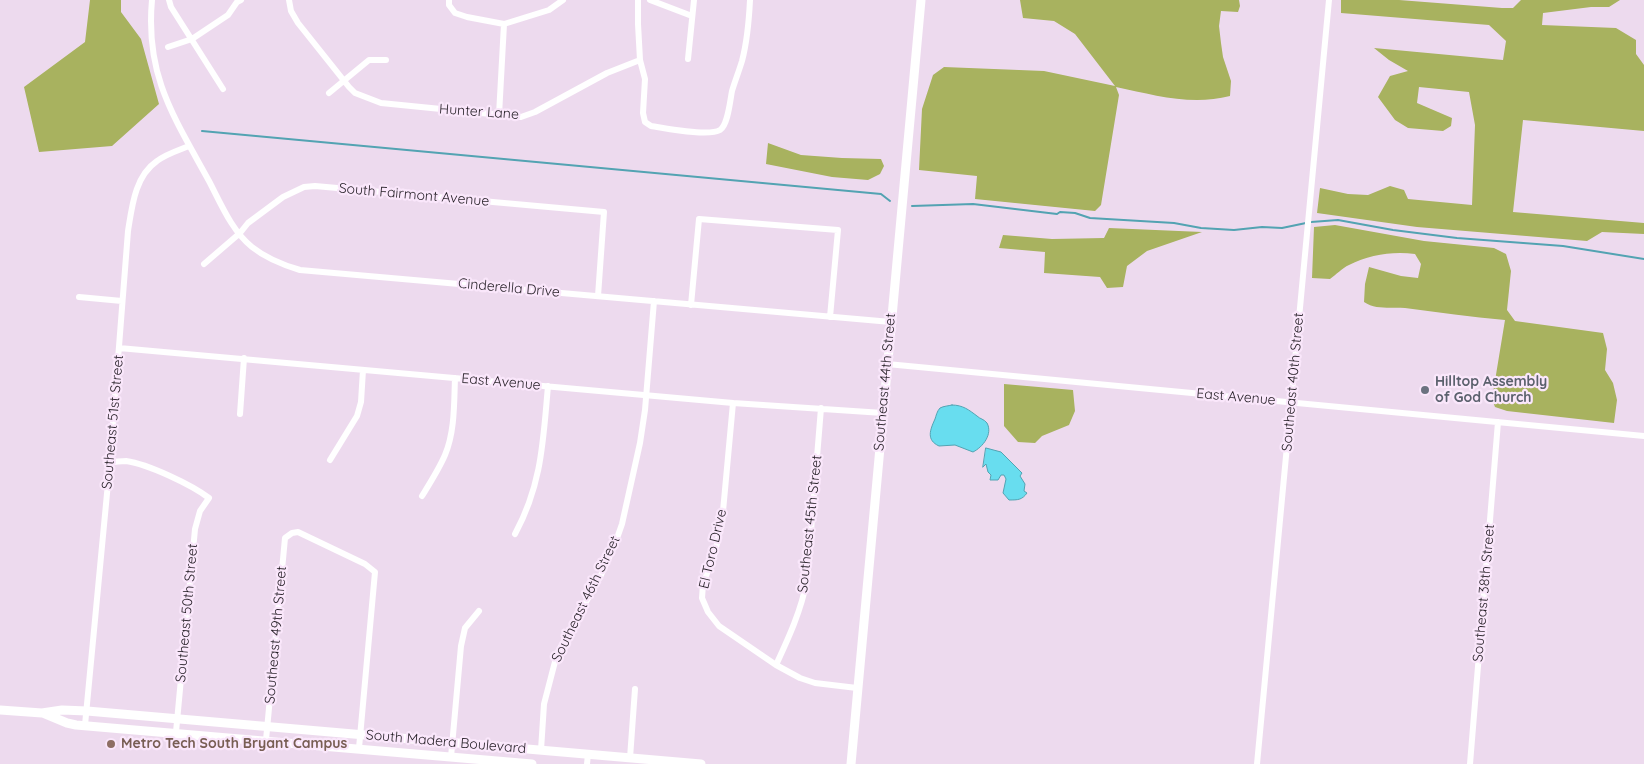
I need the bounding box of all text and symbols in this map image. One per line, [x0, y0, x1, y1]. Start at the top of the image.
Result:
street label: Hunter Lane [439, 101, 519, 123]
street label: South Fairmont Avenue [338, 180, 490, 210]
street label: Cinderella Drive [457, 275, 561, 301]
street label: Southeast 44th Street [871, 312, 899, 452]
street label: Southeast 40th Street [1279, 312, 1307, 452]
street label: Southeast 51st Street [99, 354, 127, 490]
street label: East Avenue [461, 370, 541, 394]
place label: Hilltop Assembly of God Church [1435, 374, 1547, 407]
marker: Hilltop Assembly of God Church [1419, 384, 1431, 396]
street label: East Avenue [1196, 385, 1276, 409]
street label: Southeast 45th Street [794, 454, 826, 594]
street label: El Toro Drive [696, 508, 730, 590]
street label: Southeast 38th Street [1470, 523, 1498, 663]
street label: Southeast 46th Street [548, 533, 624, 665]
street label: Southeast 50th Street [173, 543, 201, 683]
street label: Southeast 49th Street [262, 565, 290, 705]
street label: South Madera Boulevard [365, 727, 527, 757]
place label: Metro Tech South Bryant Campus [121, 736, 347, 752]
marker: Metro Tech South Bryant Campus [105, 738, 117, 750]

